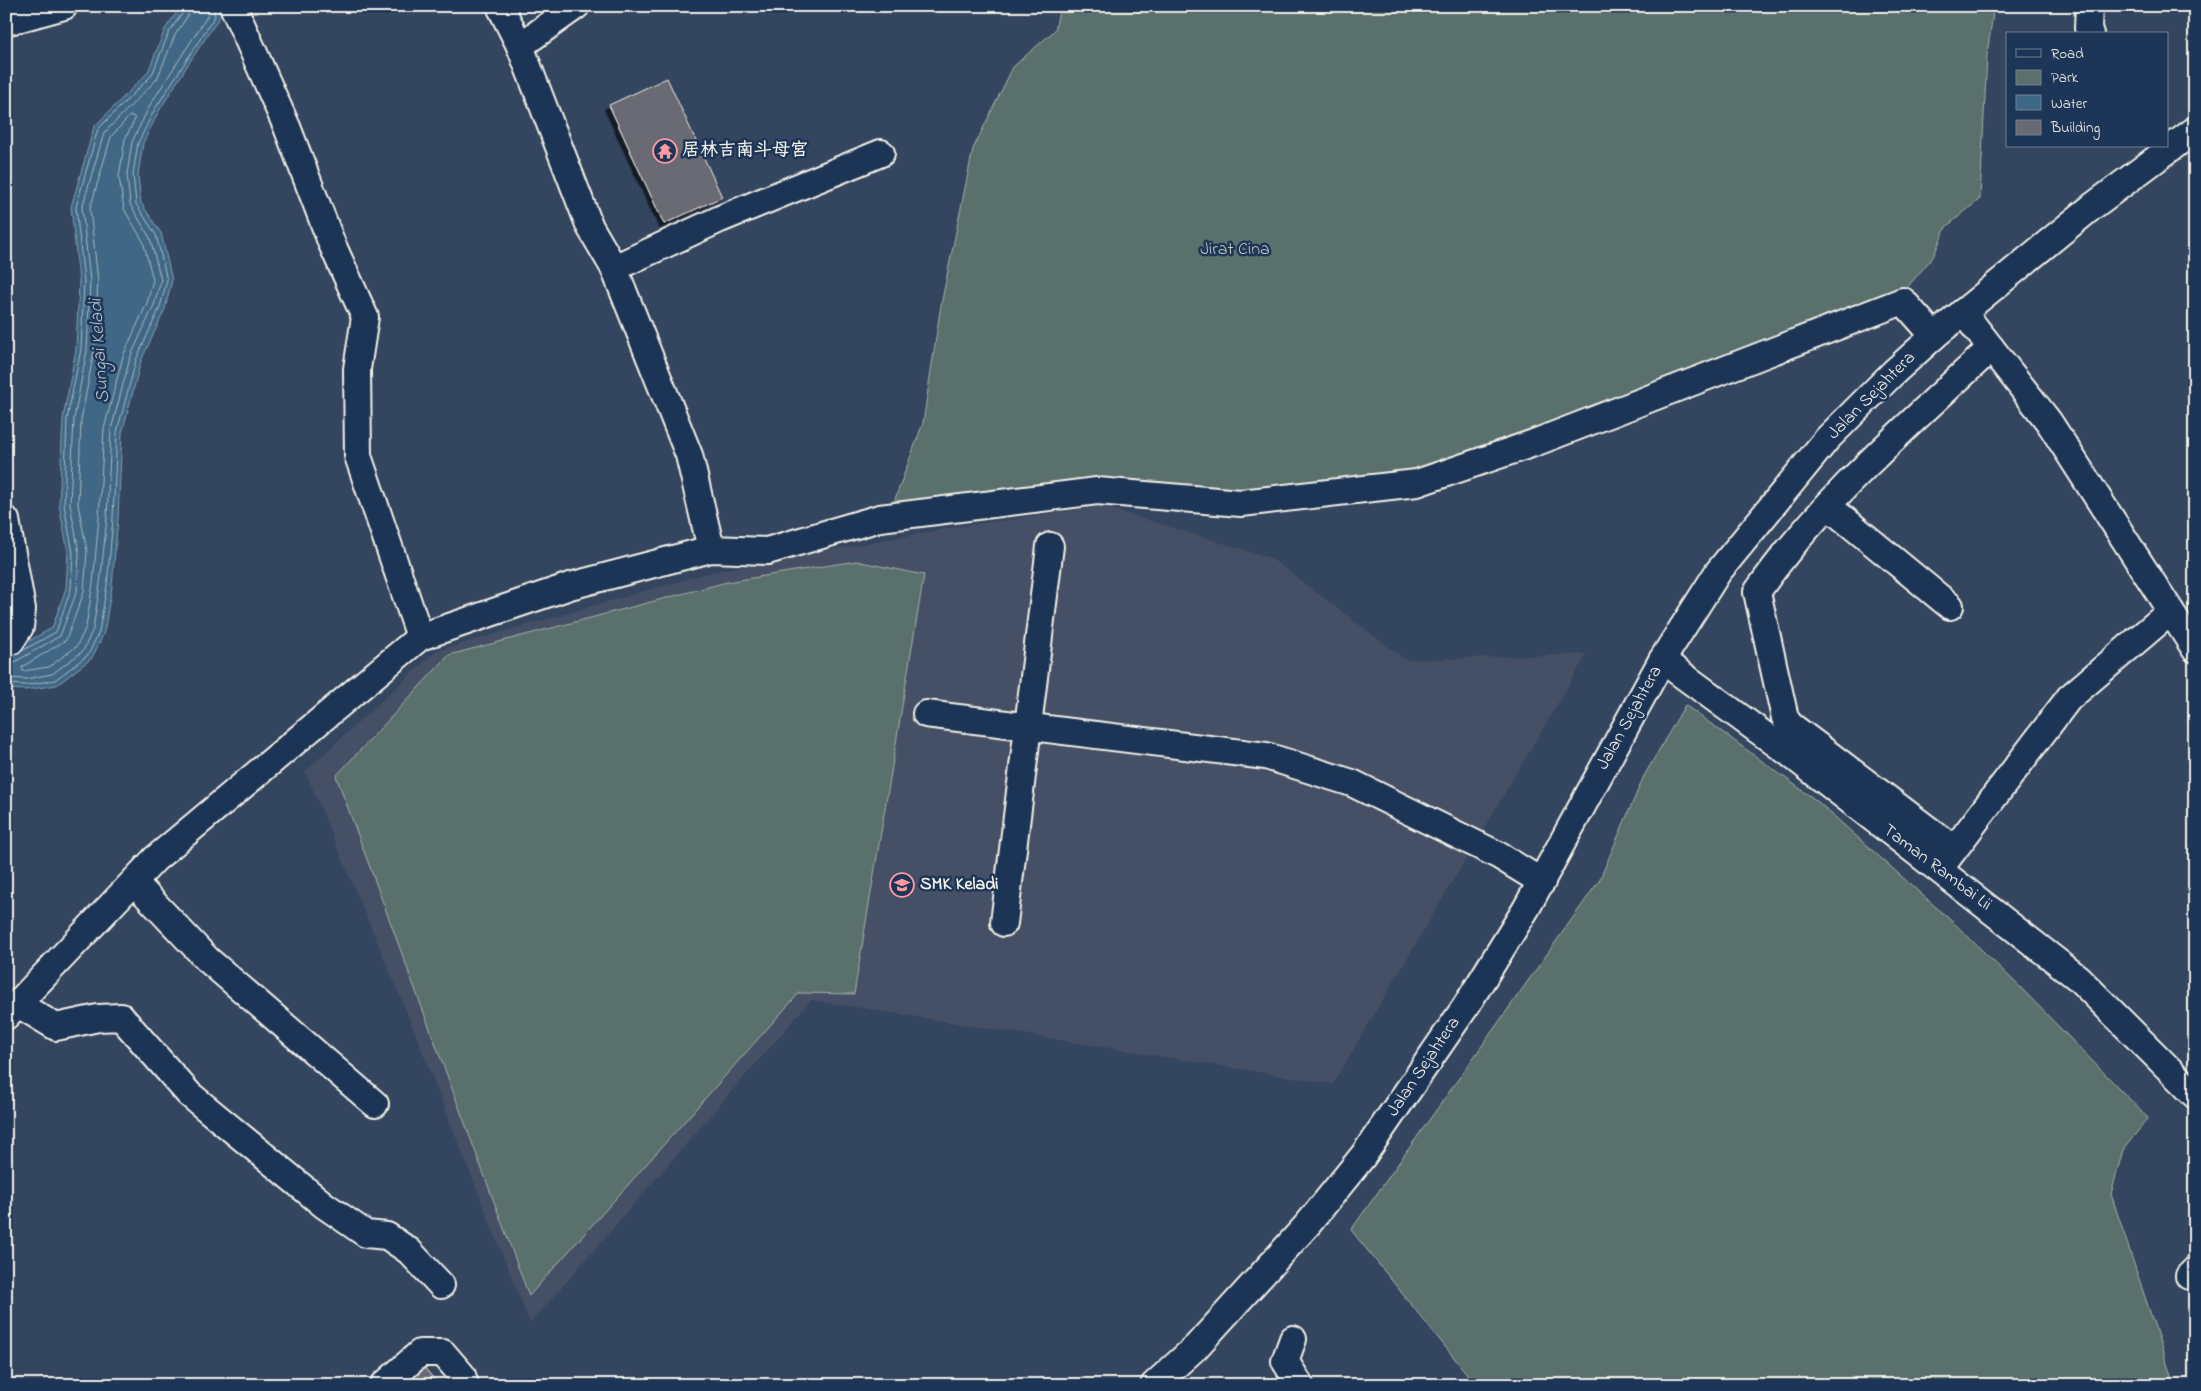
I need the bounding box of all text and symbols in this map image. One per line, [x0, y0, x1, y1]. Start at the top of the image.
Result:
legend [2006, 32, 2168, 148]
text: Road [2051, 43, 2084, 65]
text: Park [2051, 67, 2079, 89]
text: Water [2051, 93, 2087, 115]
text: Building [2050, 117, 2100, 140]
temple icon: 居林吉南斗母宫 [652, 138, 678, 164]
place label: 居林吉南斗母宫 [682, 138, 808, 164]
park label: Jirat Cina [1200, 237, 1270, 263]
water label: Sungai Keladi [83, 296, 118, 404]
street label: Jalan Sejahtera [1822, 346, 1922, 446]
street label: Jalan Sejahtera [1591, 661, 1669, 775]
street label: Taman Rambai Lii [1877, 818, 1997, 918]
school or university icon: SMK Keladi [889, 872, 915, 898]
place label: SMK Keladi [920, 872, 999, 898]
street label: Jalan Sejahtera [1381, 1012, 1467, 1122]

